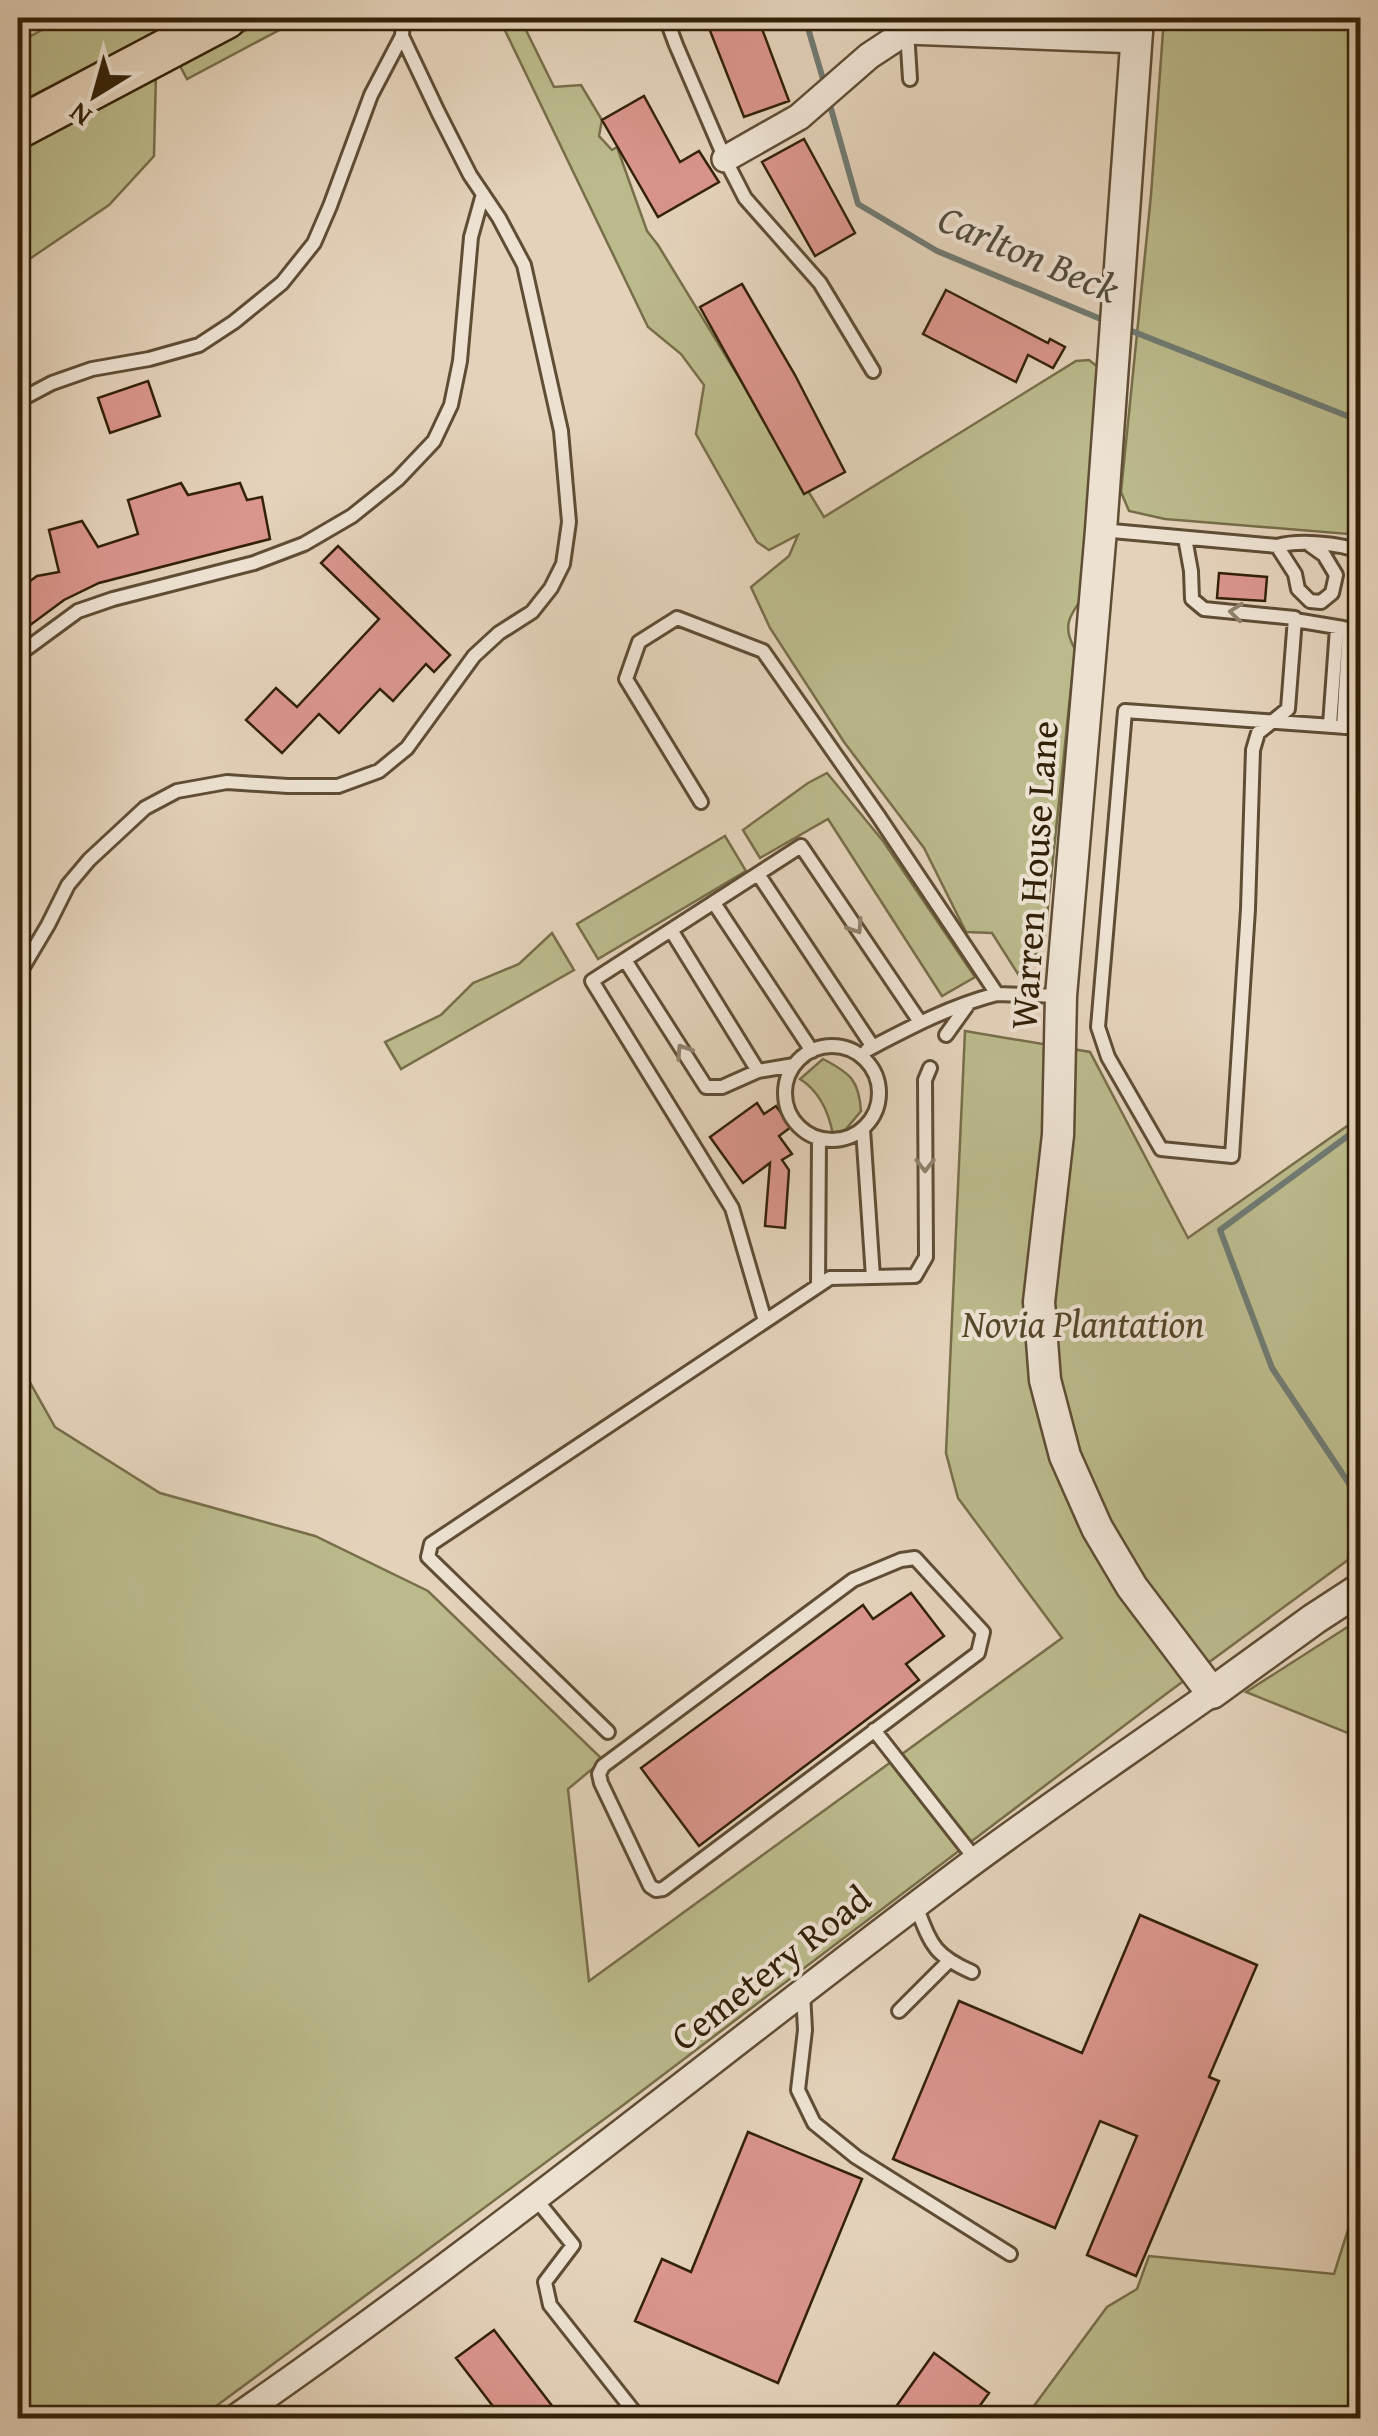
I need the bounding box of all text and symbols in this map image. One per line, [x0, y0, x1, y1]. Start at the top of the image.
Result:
north arrow [45, 45, 145, 145]
text: N [60, 93, 99, 137]
water label: Carlton Beck [930, 189, 1129, 318]
one-way arrow [1228, 602, 1244, 624]
street label: Warren House Lane [994, 719, 1072, 1031]
one-way arrow [843, 916, 862, 934]
one-way arrow [677, 1044, 696, 1062]
one-way arrow [914, 1158, 936, 1173]
park label: Novia Plantation [961, 1295, 1204, 1351]
street label: Cemetery Road [658, 1870, 883, 2063]

